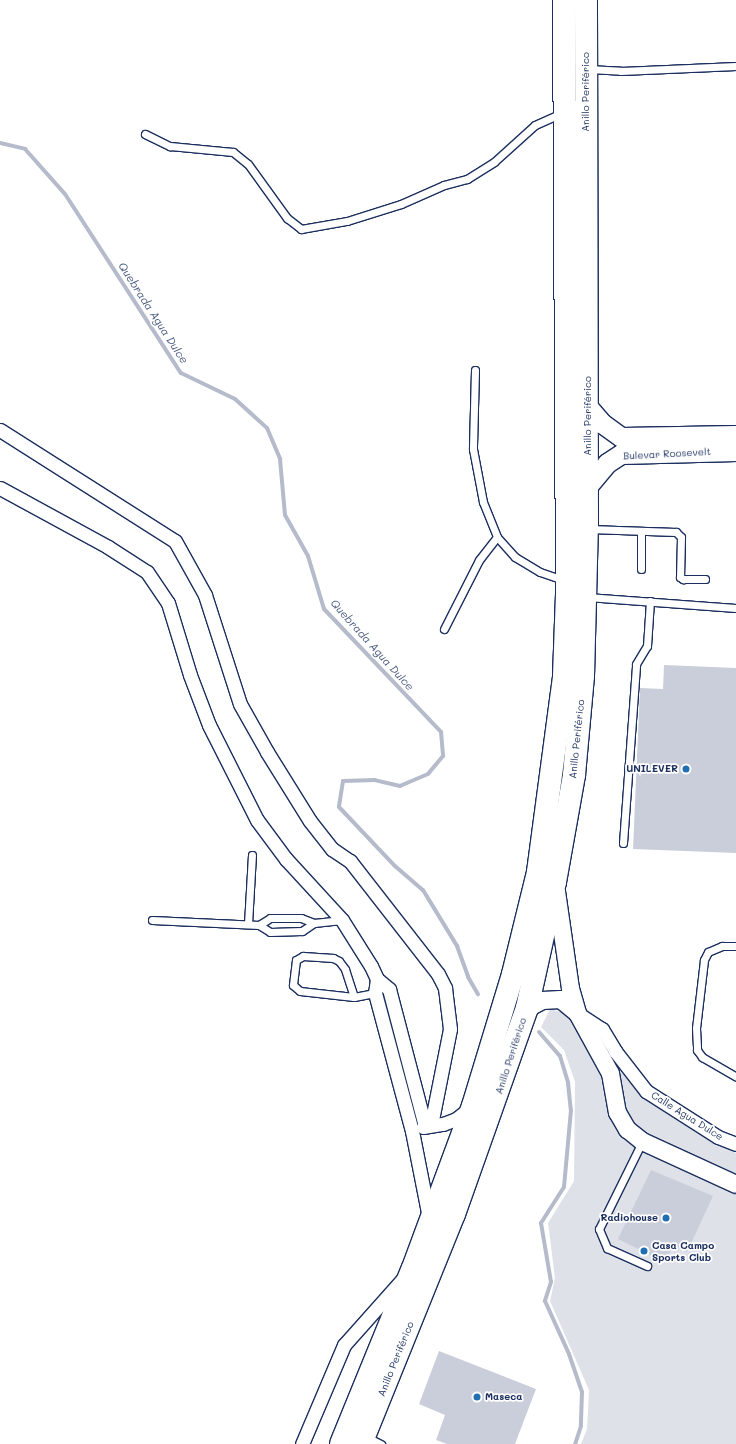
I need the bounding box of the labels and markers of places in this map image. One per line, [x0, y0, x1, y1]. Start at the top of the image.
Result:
place label: UNILEVER [626, 763, 678, 775]
marker: UNILEVER [681, 764, 691, 774]
place label: Radiohouse [601, 1212, 658, 1224]
marker: Radiohouse [661, 1213, 671, 1223]
place label: Casa Campo Sports Club [652, 1239, 714, 1262]
marker: Casa Campo Sports Club [639, 1246, 649, 1256]
place label: Maseca [485, 1391, 522, 1403]
marker: Maseca [472, 1392, 482, 1402]

